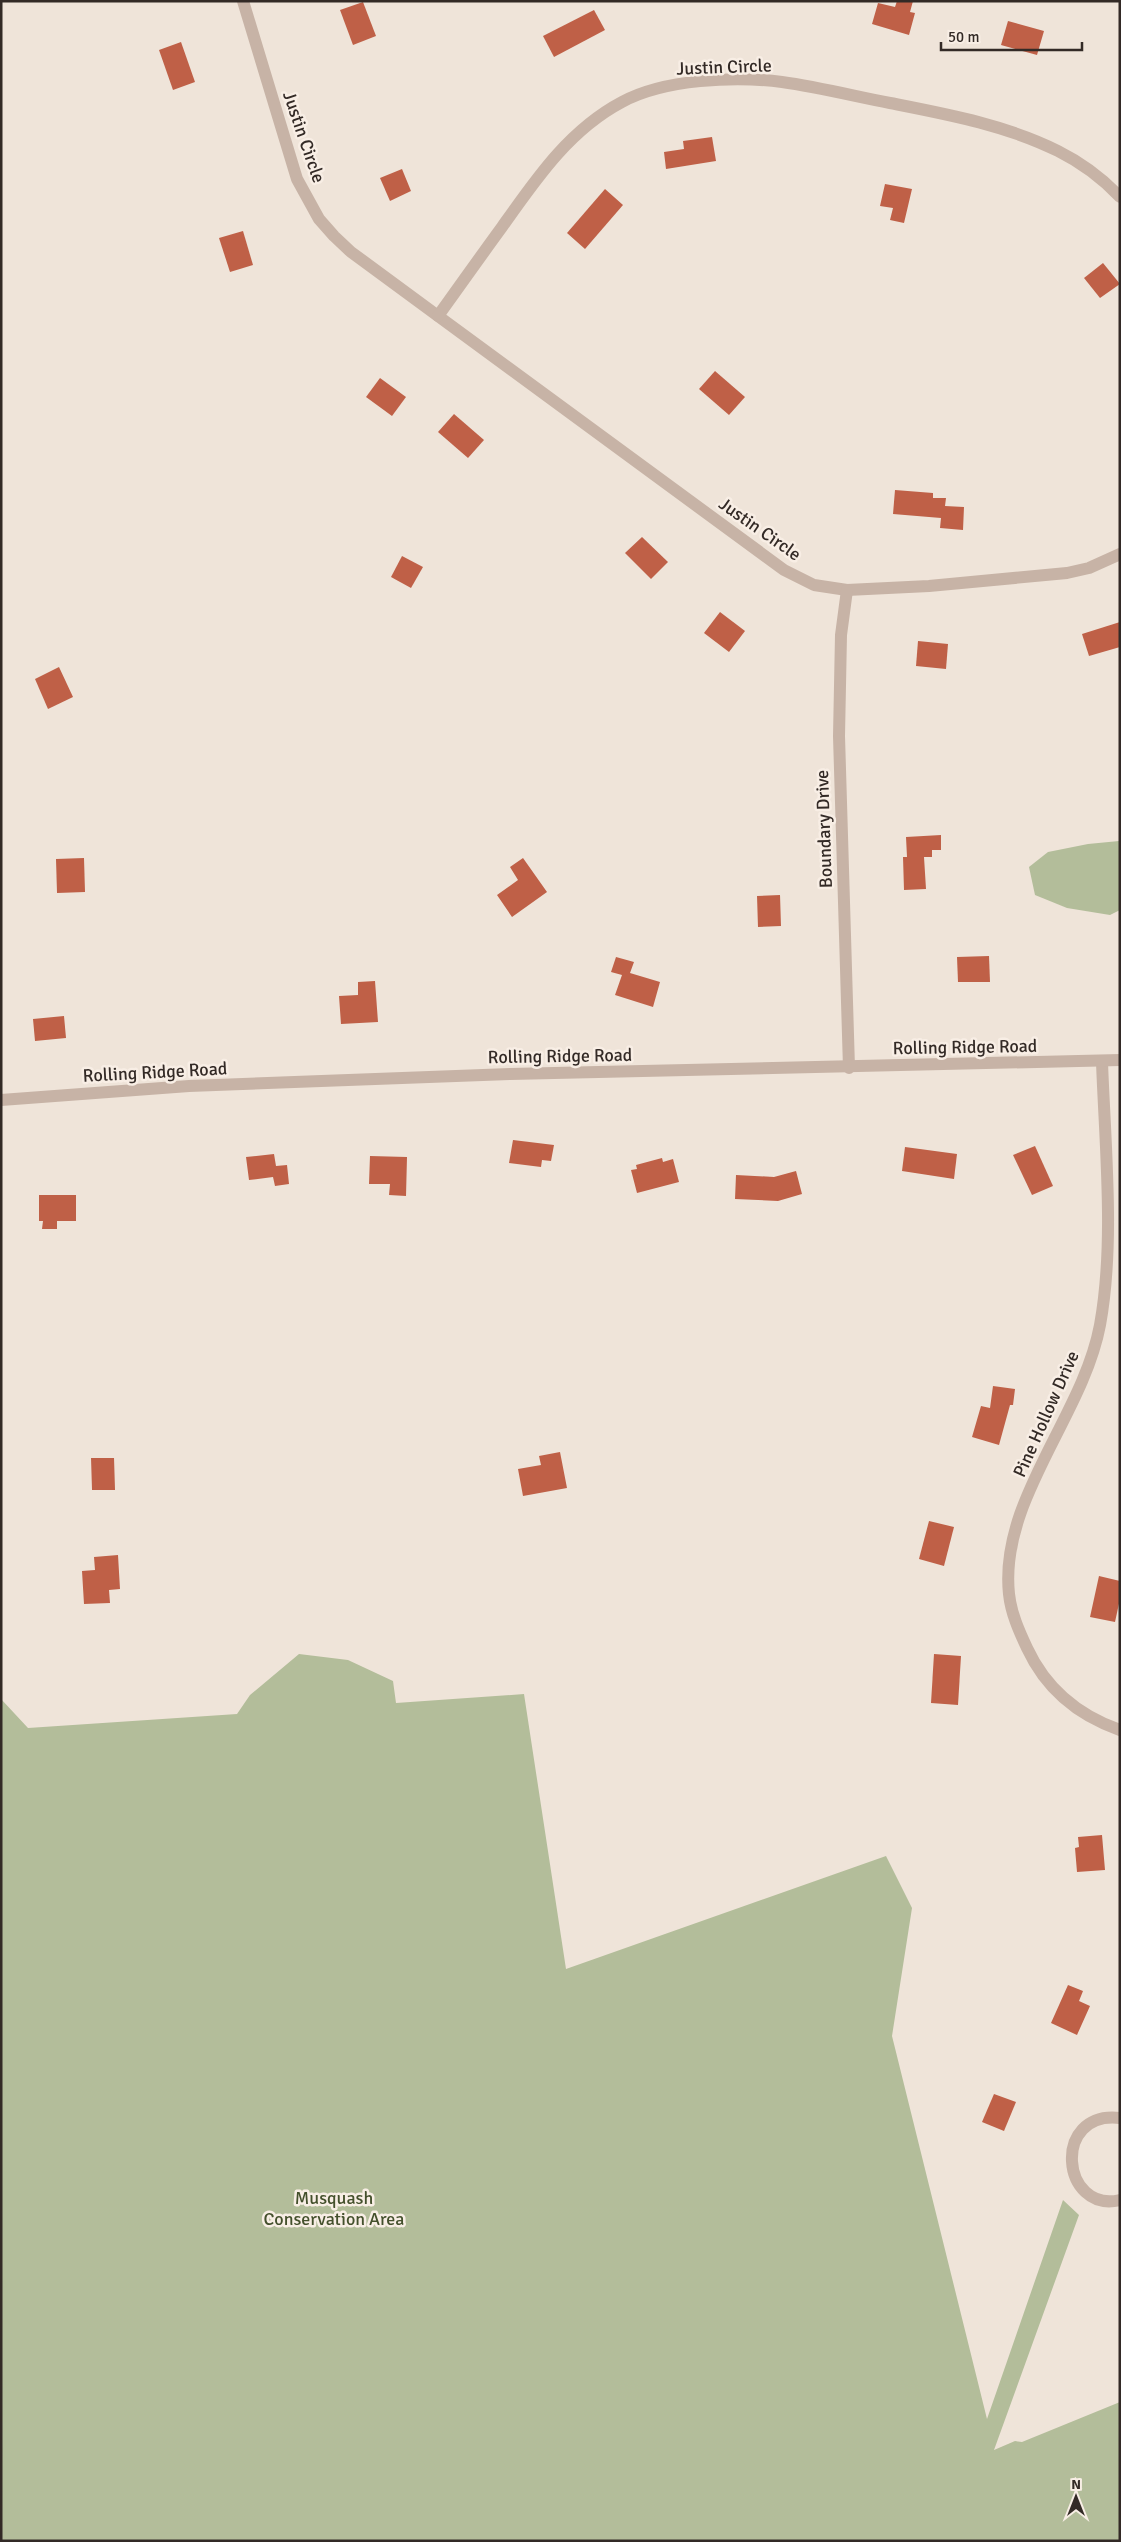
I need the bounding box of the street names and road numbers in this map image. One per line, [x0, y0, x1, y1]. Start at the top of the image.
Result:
street label: Justin Circle [676, 54, 772, 80]
street label: Justin Circle [278, 88, 330, 186]
street label: Justin Circle [715, 493, 805, 565]
street label: Boundary Drive [811, 769, 837, 889]
street label: Rolling Ridge Road [893, 1035, 1037, 1059]
street label: Rolling Ridge Road [488, 1044, 632, 1068]
street label: Rolling Ridge Road [82, 1057, 228, 1087]
street label: Pine Hollow Drive [1008, 1347, 1084, 1481]

